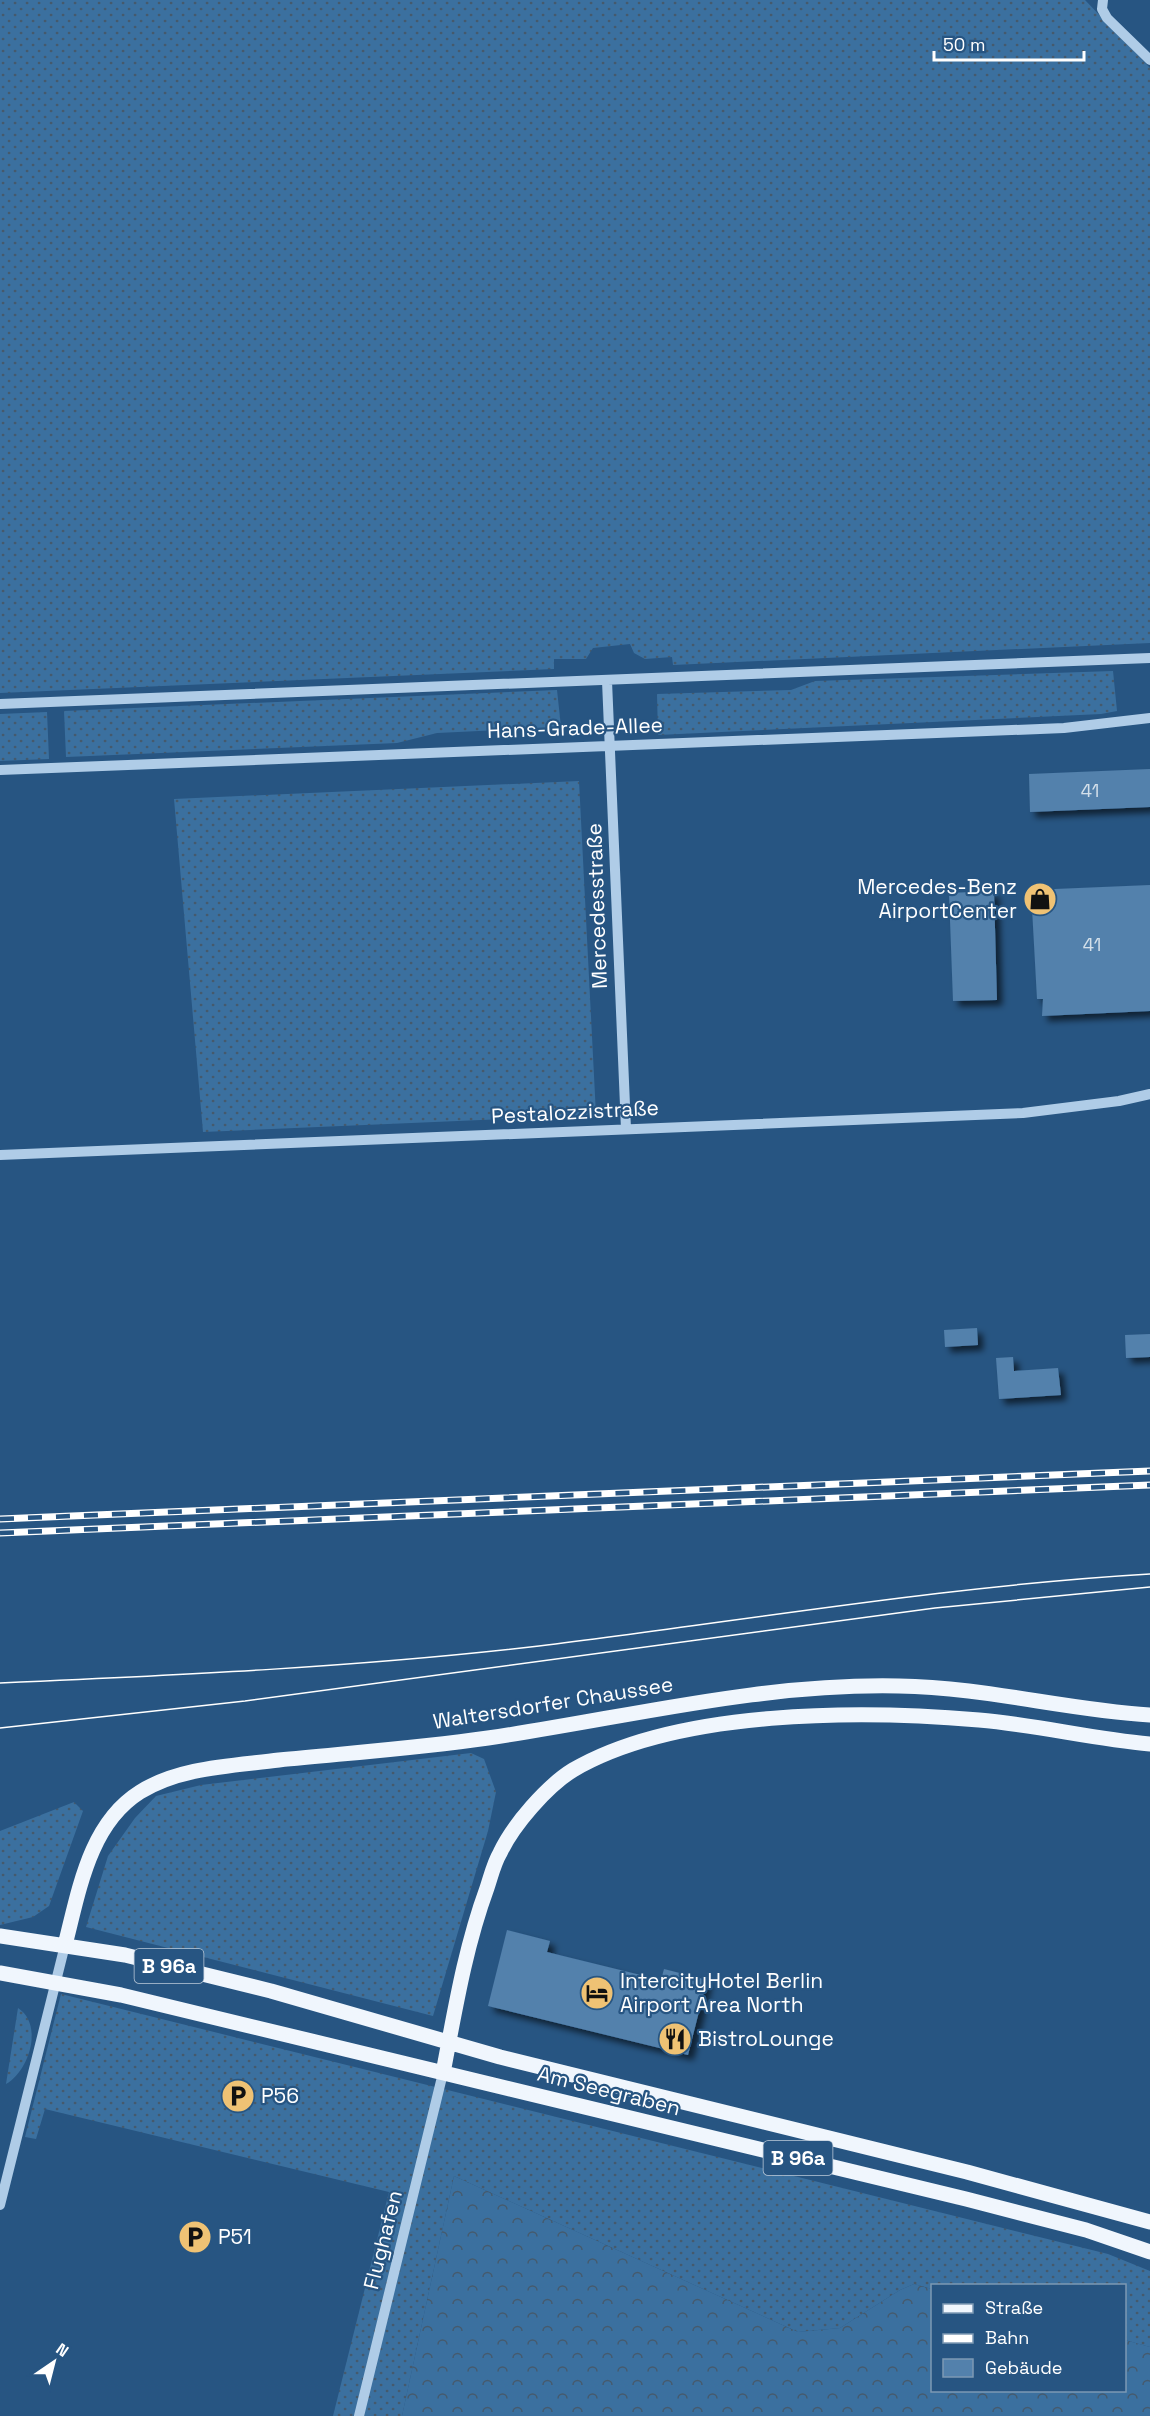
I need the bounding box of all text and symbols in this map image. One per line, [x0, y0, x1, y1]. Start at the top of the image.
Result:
scale bar [934, 24, 1084, 62]
text: 50 m [943, 33, 985, 56]
street label: Hans-Grade-Allee [486, 711, 663, 744]
house number: 41 [1081, 779, 1099, 802]
street label: Mercedesstraße [580, 823, 613, 989]
place label: Mercedes-Benz AirportCenter [857, 873, 1017, 924]
shop icon: Mercedes-Benz AirportCenter [1022, 881, 1058, 917]
house number: 41 [1083, 933, 1101, 956]
street label: Pestalozzistraße [491, 1094, 659, 1129]
street label: Waltersdorfer Chaussee [431, 1670, 675, 1735]
road number: B 96a [134, 1949, 204, 1983]
place label: IntercityHotel Berlin Airport Area North [620, 1967, 823, 2018]
hotel icon: IntercityHotel Berlin Airport Area North [579, 1975, 615, 2011]
restaurant icon: BistroLounge [657, 2021, 693, 2057]
place label: BistroLounge [698, 2025, 834, 2052]
street label: Am Seegraben [535, 2060, 683, 2121]
parking icon: P56 [220, 2078, 256, 2114]
place label: P56 [261, 2082, 299, 2109]
road number: B 96a [764, 2141, 832, 2175]
street label: Flughafen [357, 2188, 408, 2292]
parking icon: P51 [177, 2219, 213, 2255]
place label: P51 [218, 2223, 252, 2250]
legend [931, 2284, 1126, 2392]
text: Straße [985, 2296, 1043, 2319]
text: Bahn [985, 2326, 1029, 2349]
north arrow [24, 2332, 84, 2392]
text: N [52, 2338, 73, 2362]
text: Gebäude [985, 2356, 1063, 2379]

